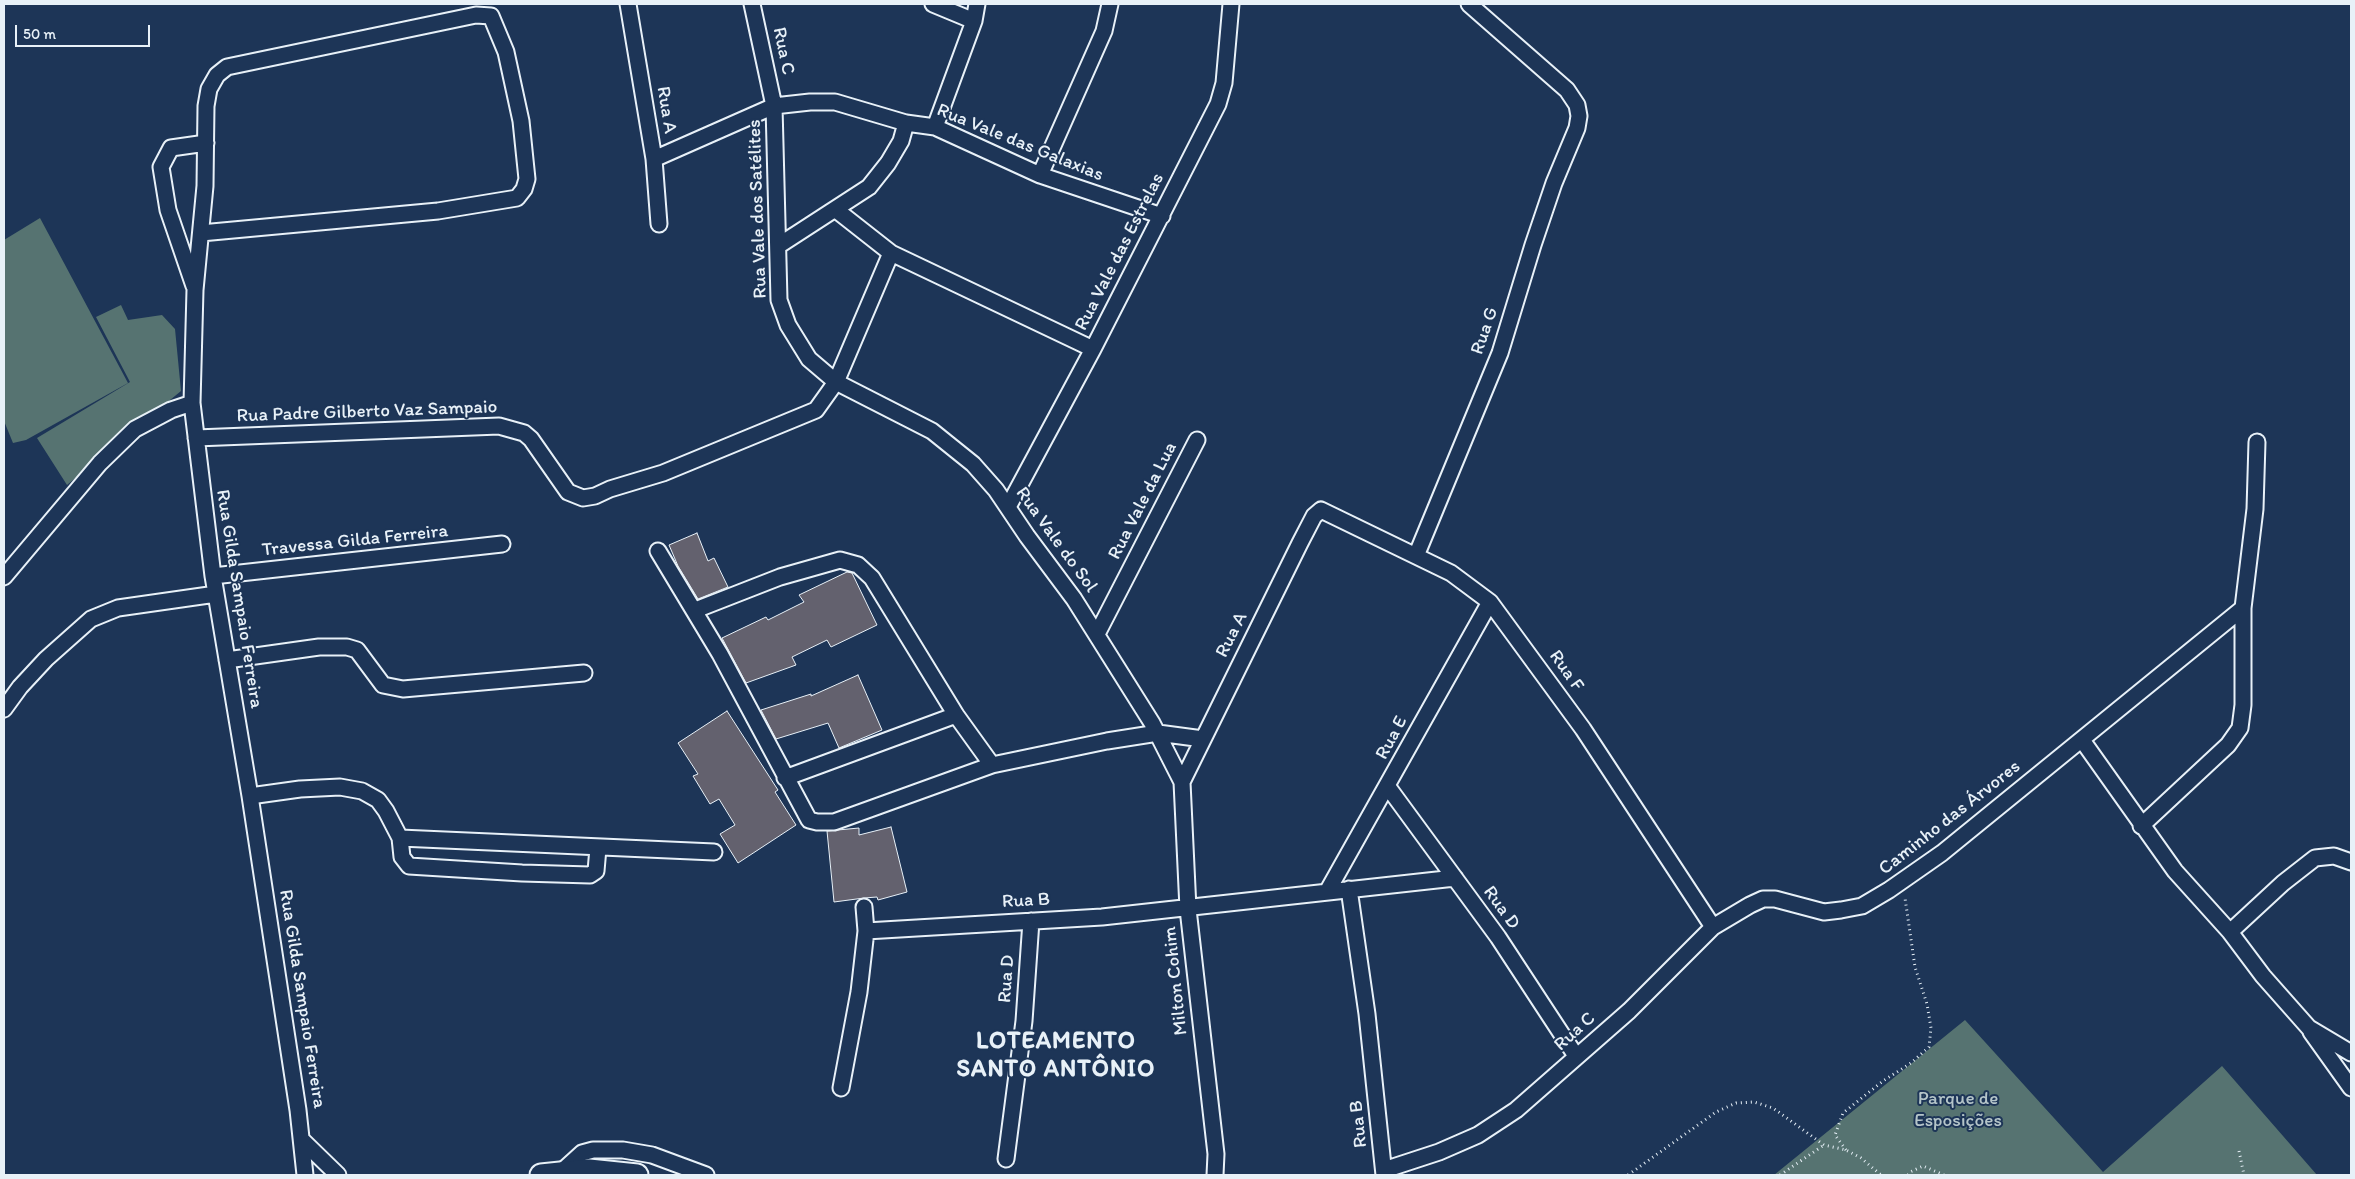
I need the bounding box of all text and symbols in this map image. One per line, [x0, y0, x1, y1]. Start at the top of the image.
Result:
scale bar [18, 15, 152, 47]
text: 50 m [23, 25, 56, 43]
street label: Rua C [767, 25, 799, 77]
street label: Rua A [651, 85, 681, 135]
street label: Rua Vale das Galaxias [933, 99, 1107, 187]
street label: Rua Vale dos Satélites [743, 119, 773, 299]
street label: Rua Vale das Estrelas [1070, 170, 1170, 334]
street label: Rua G [1466, 304, 1504, 358]
street label: Rua Padre Gilberto Vaz Sampaio [236, 396, 498, 428]
street label: Rua Vale da Lua [1104, 439, 1182, 563]
street label: Rua Vale do Sol [1010, 483, 1102, 597]
street label: Rua Gilda Sampaio Ferreira [210, 488, 268, 710]
street label: Travessa Gilda Ferreira [261, 520, 449, 562]
street label: Rua A [1211, 609, 1253, 661]
street label: Rua F [1544, 646, 1588, 696]
street label: Rua E [1371, 712, 1413, 764]
street label: Caminho das Árvores [1875, 756, 2025, 880]
street label: Rua D [1478, 882, 1524, 934]
street label: Rua Gilda Sampaio Ferreira [273, 888, 331, 1110]
street label: Rua B [1001, 888, 1051, 914]
street label: Milton Cohim [1159, 925, 1193, 1037]
street label: Rua D [994, 954, 1020, 1004]
street label: Rua C [1550, 1008, 1600, 1056]
district label: LOTEAMENTO SANTO ANTÔNIO [956, 1028, 1156, 1084]
park label: Parque de Esposições [1914, 1088, 2002, 1132]
street label: Rua B [1345, 1099, 1373, 1149]

